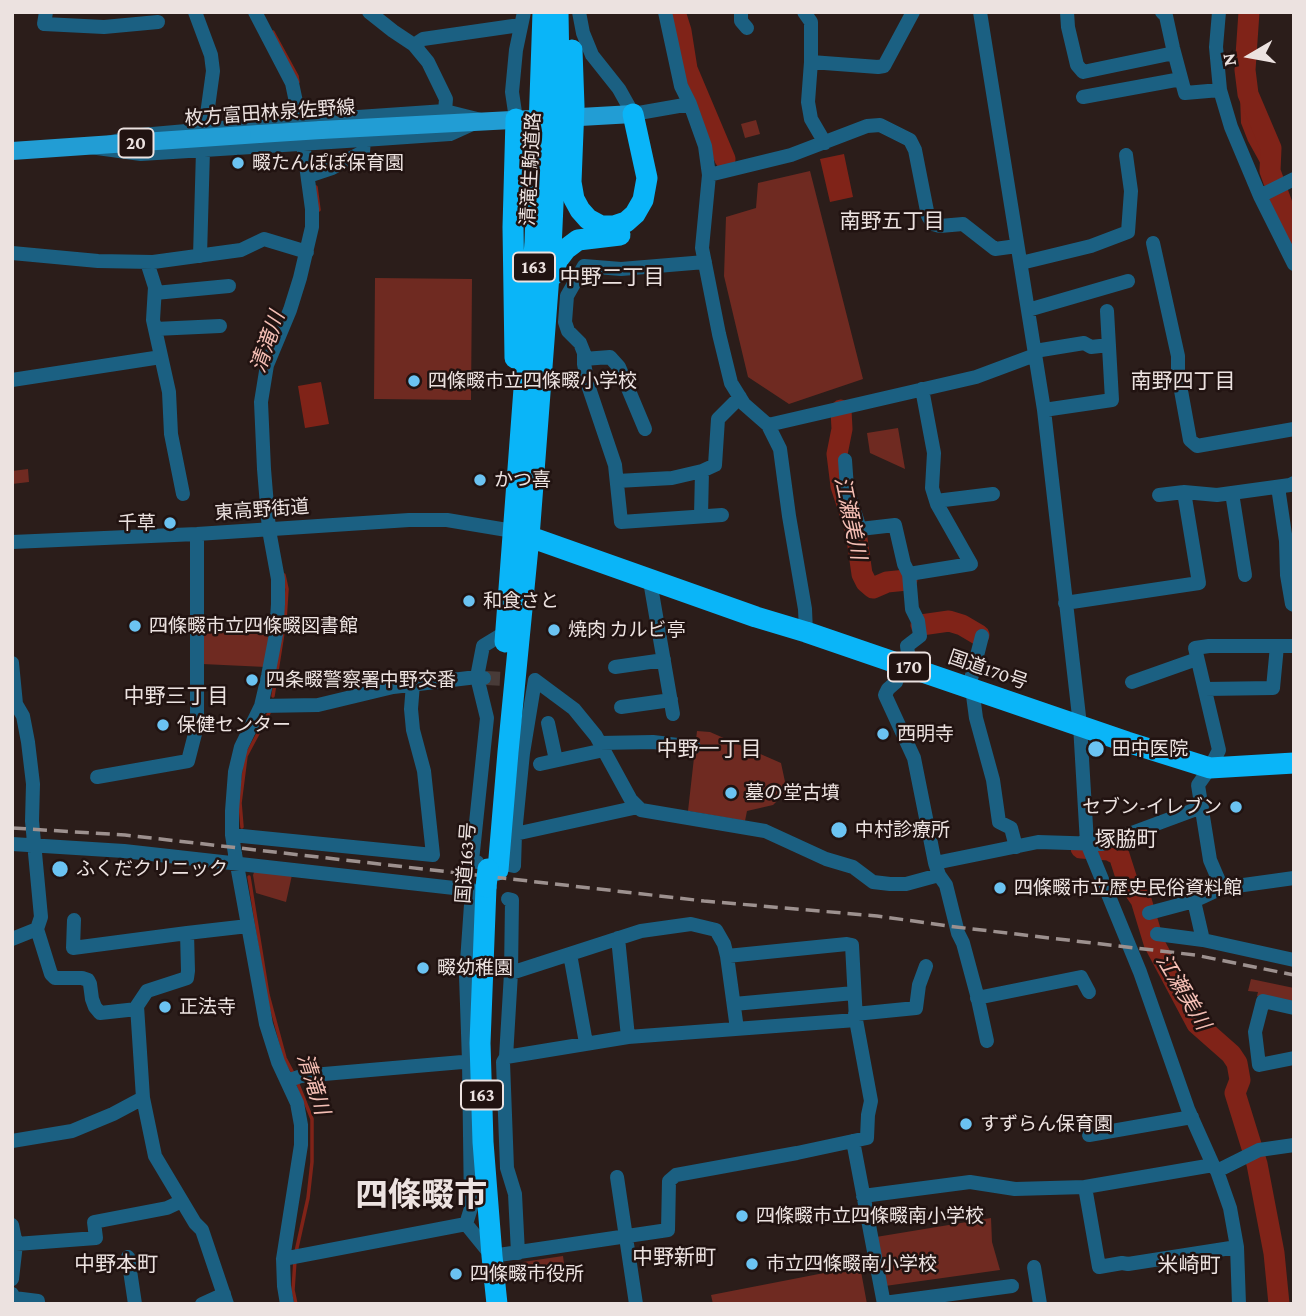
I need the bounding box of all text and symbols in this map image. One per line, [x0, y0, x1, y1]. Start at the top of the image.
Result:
north arrow [1215, 21, 1285, 91]
text: N [1217, 52, 1240, 68]
street label: 枚方富田林泉佐野線 [184, 96, 356, 130]
street label: 清滝生駒道路 [517, 111, 545, 227]
road number: 20 [118, 128, 154, 158]
place label: 畷たんぽぽ保育園 [252, 152, 404, 174]
marker: 畷たんぽぽ保育園 [230, 155, 246, 171]
district label: 南野五丁目 [840, 209, 944, 235]
road number: 163 [513, 253, 555, 282]
district label: 中野二丁目 [560, 265, 664, 291]
water label: 清滝川 [246, 308, 290, 376]
district label: 南野四丁目 [1131, 369, 1235, 395]
place label: 四條畷市立四條畷小学校 [428, 370, 637, 392]
marker: 四條畷市立四條畷小学校 [406, 373, 422, 389]
place label: かつ喜 [494, 469, 551, 491]
marker: かつ喜 [472, 472, 488, 488]
water label: 江瀬美川 [829, 474, 871, 562]
street label: 東高野街道 [214, 495, 310, 525]
place label: 千草 [118, 512, 156, 534]
marker: 千草 [162, 515, 178, 531]
place label: 和食さと [483, 590, 559, 612]
marker: 和食さと [461, 593, 477, 609]
place label: 四條畷市立四條畷図書館 [149, 615, 358, 637]
marker: 四條畷市立四條畷図書館 [127, 618, 143, 634]
place label: 焼肉 カルビ亭 [568, 619, 686, 641]
marker: 焼肉 カルビ亭 [546, 622, 562, 638]
street label: 国道170号 [945, 646, 1031, 694]
road number: 170 [888, 652, 930, 682]
place label: 四条畷警察署中野交番 [266, 669, 456, 691]
marker: 四条畷警察署中野交番 [244, 672, 260, 688]
district label: 中野三丁目 [124, 684, 228, 710]
place label: 保健センター [177, 714, 291, 736]
marker: 保健センター [155, 717, 171, 733]
place label: 西明寺 [897, 723, 954, 745]
marker: 西明寺 [875, 726, 891, 742]
district label: 中野一丁目 [657, 737, 761, 763]
place label: 田中医院 [1112, 738, 1188, 760]
marker: 田中医院 [1086, 739, 1106, 759]
place label: 墓の堂古墳 [745, 782, 840, 804]
marker: 墓の堂古墳 [723, 785, 739, 801]
place label: セブン-イレブン [1082, 796, 1222, 818]
marker: セブン-イレブン [1228, 799, 1244, 815]
place label: 中村診療所 [855, 819, 950, 841]
marker: 中村診療所 [829, 820, 849, 840]
street label: 国道163号 [452, 822, 480, 904]
district label: 塚脇町 [1095, 827, 1157, 853]
place label: ふくだクリニック [76, 858, 228, 880]
marker: ふくだクリニック [50, 859, 70, 879]
place label: 四條畷市立歴史民俗資料館 [1014, 877, 1242, 899]
marker: 四條畷市立歴史民俗資料館 [992, 880, 1008, 896]
water label: 江瀬美川 [1151, 950, 1215, 1034]
place label: 畷幼稚園 [437, 957, 513, 979]
marker: 畷幼稚園 [415, 960, 431, 976]
place label: 正法寺 [179, 996, 236, 1018]
marker: 正法寺 [157, 999, 173, 1015]
water label: 清滝川 [291, 1050, 335, 1118]
road number: 163 [461, 1080, 503, 1110]
place label: すずらん保育園 [980, 1113, 1113, 1135]
marker: すずらん保育園 [958, 1116, 974, 1132]
district label: 四條畷市 [355, 1176, 487, 1216]
place label: 四條畷市立四條畷南小学校 [756, 1205, 984, 1227]
marker: 四條畷市立四條畷南小学校 [734, 1208, 750, 1224]
district label: 中野新町 [632, 1245, 716, 1271]
district label: 中野本町 [74, 1252, 158, 1278]
place label: 市立四條畷南小学校 [766, 1253, 937, 1275]
district label: 米崎町 [1158, 1253, 1220, 1279]
marker: 市立四條畷南小学校 [744, 1256, 760, 1272]
place label: 四條畷市役所 [470, 1263, 584, 1285]
marker: 四條畷市役所 [448, 1266, 464, 1282]

